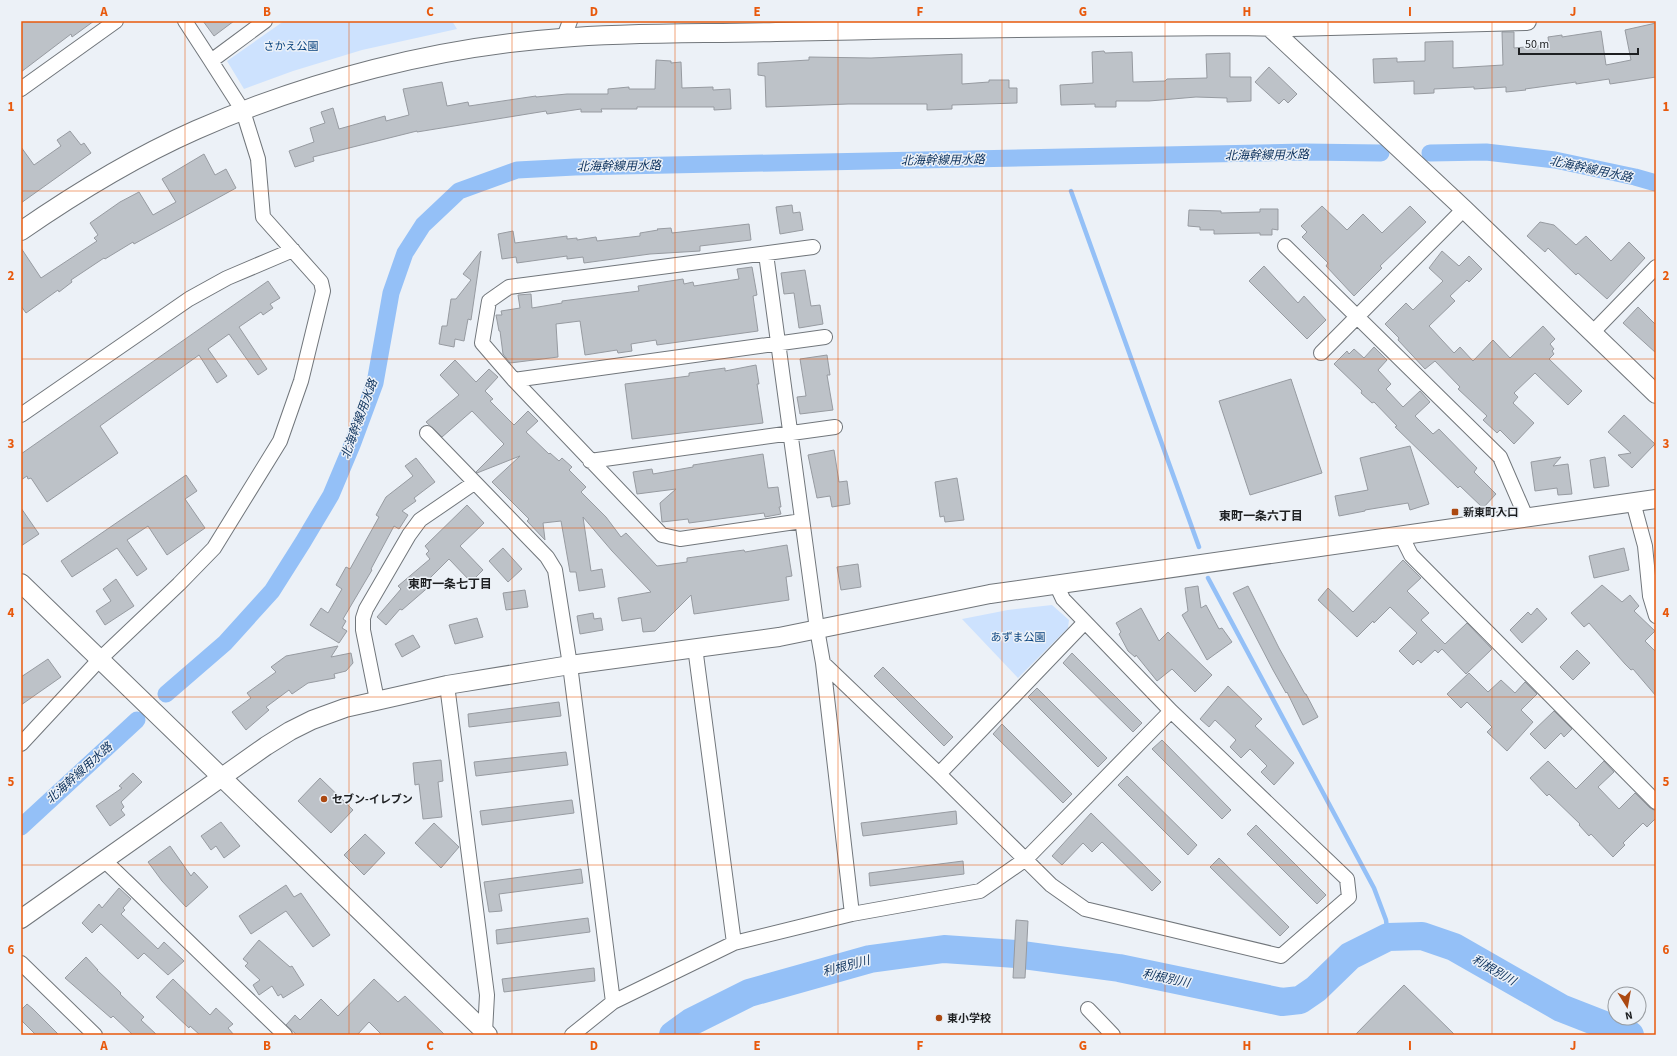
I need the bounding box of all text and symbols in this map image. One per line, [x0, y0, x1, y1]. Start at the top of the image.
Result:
text: A [99, 3, 108, 21]
text: B [263, 3, 271, 21]
text: C [426, 3, 434, 21]
text: D [590, 3, 598, 21]
text: E [753, 3, 761, 21]
text: F [917, 3, 924, 21]
text: G [1079, 3, 1087, 21]
text: H [1243, 3, 1251, 21]
text: I [1408, 3, 1412, 21]
text: J [1570, 3, 1576, 21]
scale bar [1519, 30, 1638, 56]
text: 50 m [1525, 36, 1549, 53]
park label: さかえ公園 [264, 39, 319, 54]
text: 1 [8, 98, 15, 116]
text: 1 [1663, 98, 1670, 116]
water label: 北海幹線用水路 [1225, 146, 1310, 165]
water label: 北海幹線用水路 [901, 151, 986, 170]
water label: 北海幹線用水路 [1548, 152, 1635, 187]
water label: 北海幹線用水路 [577, 157, 662, 176]
text: 2 [8, 267, 15, 285]
text: 2 [1663, 267, 1670, 285]
water label: 北海幹線用水路 [337, 376, 382, 462]
text: 3 [8, 435, 15, 453]
text: 3 [1663, 435, 1670, 453]
place label: 新東町入口 [1463, 505, 1518, 520]
marker: 新東町入口 [1450, 507, 1460, 517]
district label: 東町一条六丁目 [1219, 508, 1303, 525]
district label: 東町一条七丁目 [408, 576, 492, 593]
text: 4 [8, 604, 15, 622]
text: 4 [1663, 604, 1670, 622]
park label: あずま公園 [991, 630, 1046, 645]
water label: 北海幹線用水路 [42, 738, 117, 808]
text: 5 [8, 773, 15, 791]
text: 5 [1663, 773, 1670, 791]
place label: セブン-イレブン [332, 792, 413, 807]
marker: セブン-イレブン [319, 794, 329, 804]
text: 6 [8, 941, 15, 959]
text: 6 [1663, 941, 1670, 959]
water label: 利根別川 [1469, 951, 1521, 991]
water label: 利根別川 [821, 952, 873, 981]
water label: 利根別川 [1141, 965, 1193, 992]
north arrow [1607, 986, 1647, 1026]
text: N [1624, 1007, 1634, 1023]
place label: 東小学校 [947, 1011, 991, 1026]
marker: 東小学校 [934, 1013, 944, 1023]
text: A [99, 1037, 108, 1055]
text: B [263, 1037, 271, 1055]
text: C [426, 1037, 434, 1055]
text: D [590, 1037, 598, 1055]
text: E [753, 1037, 761, 1055]
text: F [917, 1037, 924, 1055]
text: G [1079, 1037, 1087, 1055]
text: H [1243, 1037, 1251, 1055]
text: I [1408, 1037, 1412, 1055]
text: J [1570, 1037, 1576, 1055]

